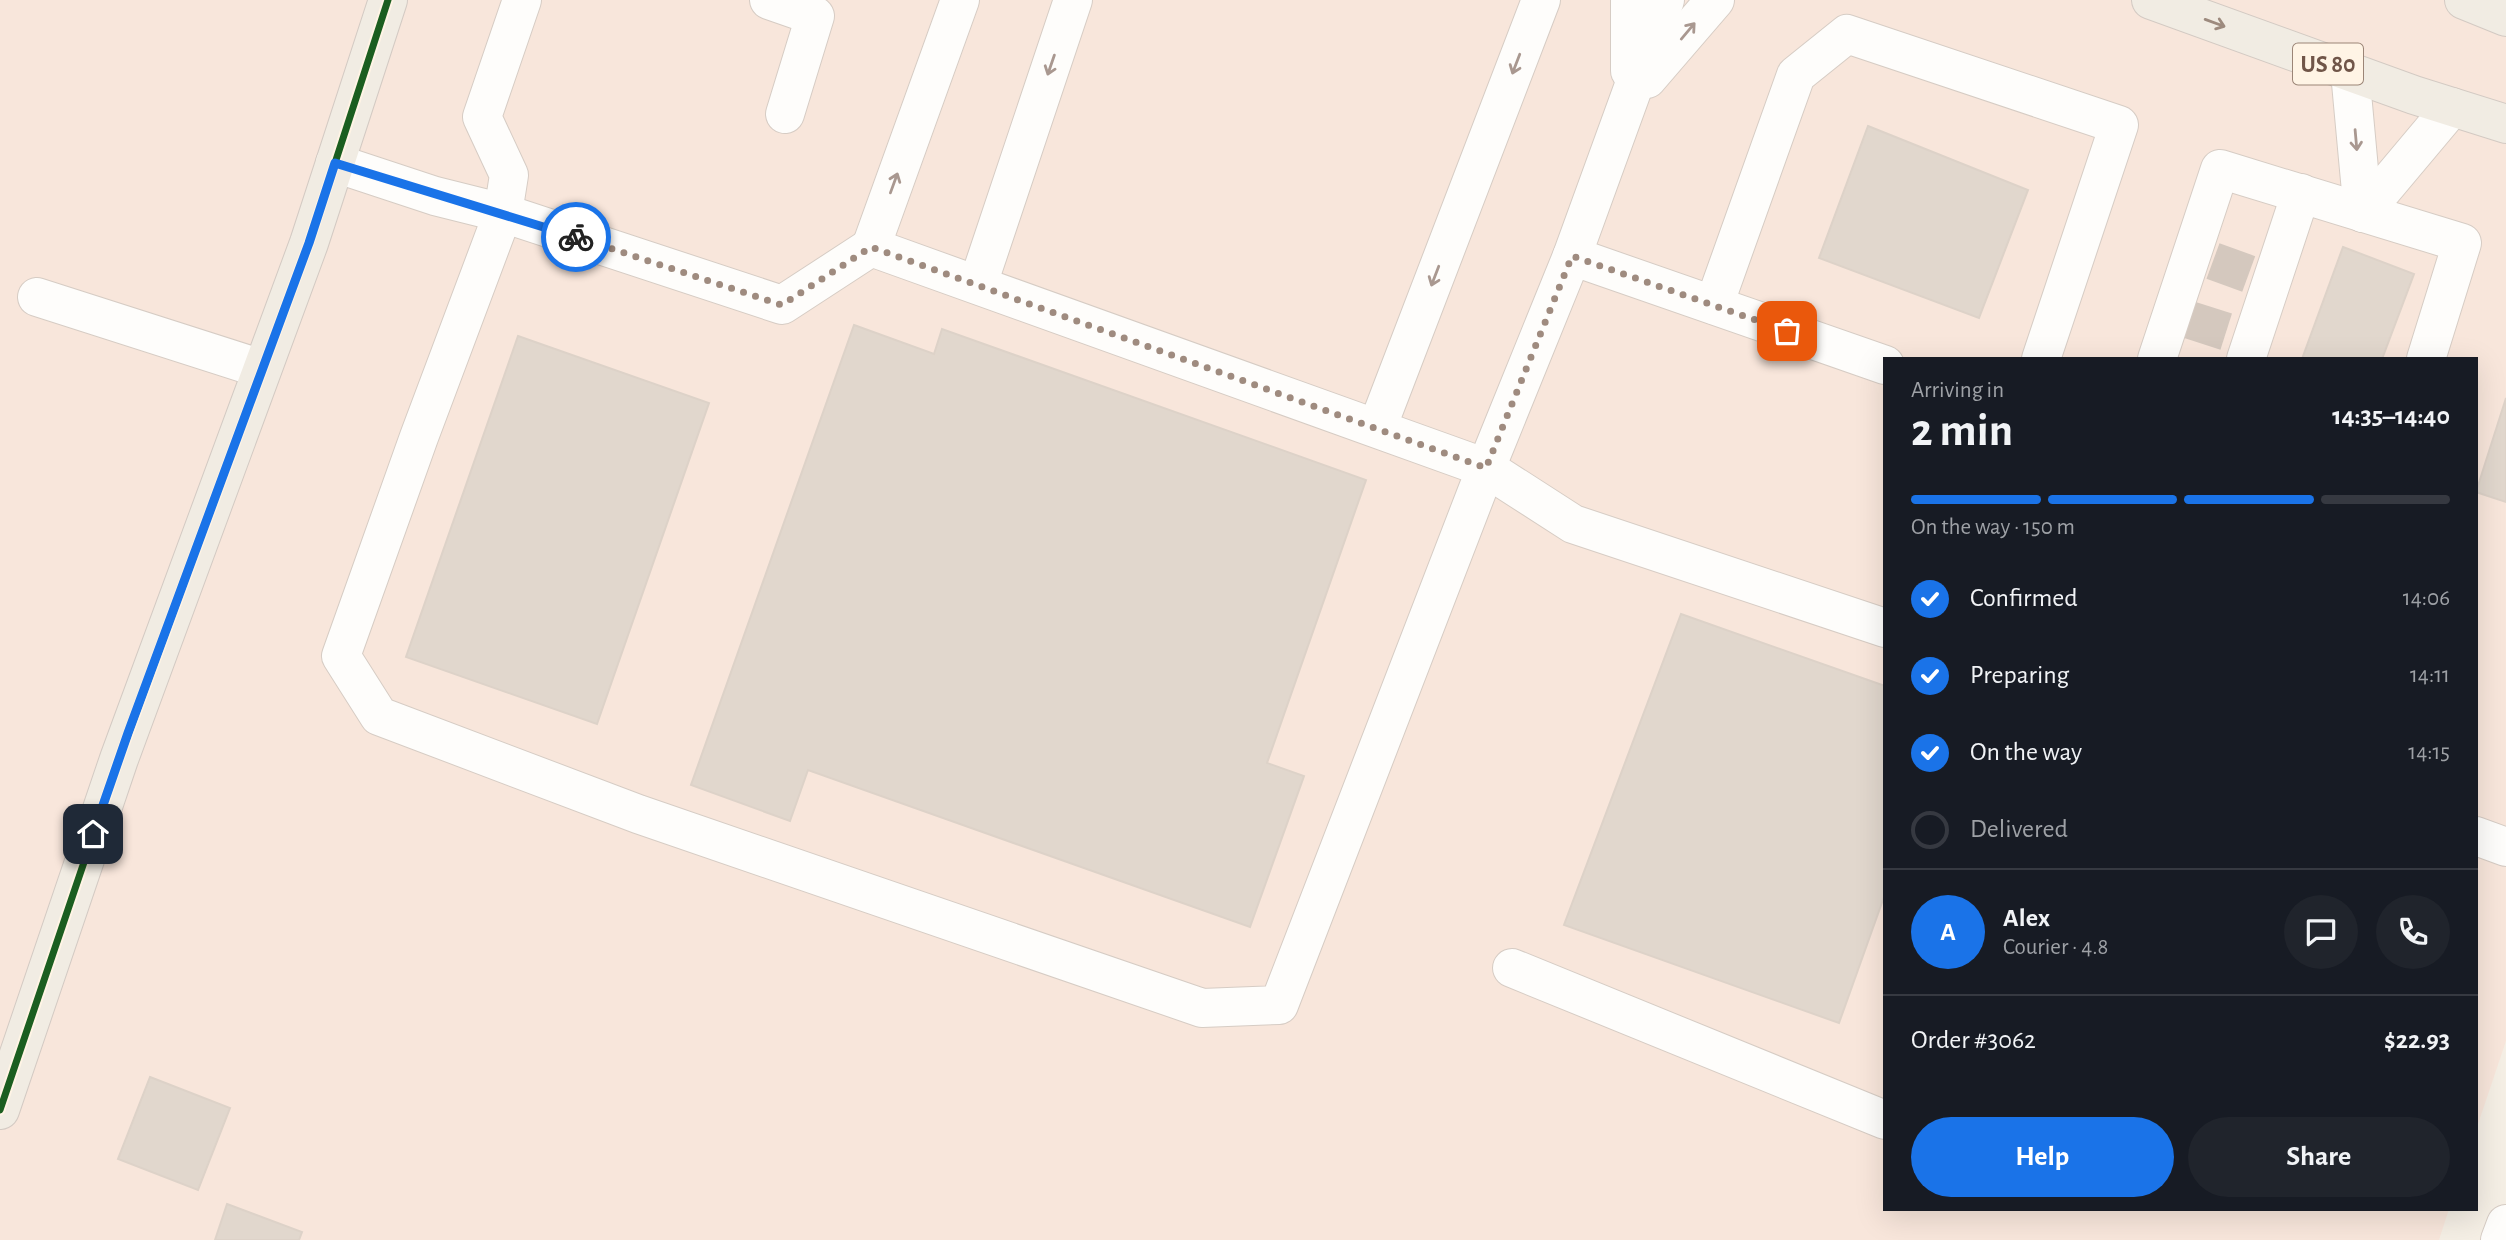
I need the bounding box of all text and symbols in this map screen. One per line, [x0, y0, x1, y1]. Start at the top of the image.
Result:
one-way arrow [2204, 18, 2226, 31]
one-way arrow [1680, 22, 1696, 40]
road number: US 80 [2293, 43, 2363, 84]
one-way arrow [1509, 52, 1522, 74]
one-way arrow [1044, 53, 1056, 75]
one-way arrow [2350, 128, 2363, 151]
one-way arrow [888, 172, 901, 194]
courier [541, 202, 611, 272]
icon: bike [557, 218, 595, 256]
one-way arrow [1428, 265, 1441, 287]
pin [1757, 301, 1817, 361]
icon: bag [1768, 312, 1806, 350]
text: Arriving in [1911, 379, 2004, 402]
text: 14:35–14:40 [2332, 403, 2450, 429]
text: 2 min [1911, 408, 2013, 454]
text: On the way · 150 m [1911, 516, 2075, 539]
icon: check [1911, 580, 1949, 618]
text: Confirmed [1970, 585, 2078, 611]
text: 14:06 [2403, 587, 2450, 610]
icon: check [1911, 657, 1949, 695]
text: Preparing [1970, 662, 2069, 688]
text: 14:11 [2410, 664, 2450, 687]
icon: check [1911, 734, 1949, 772]
text: On the way [1970, 739, 2082, 765]
text: 14:15 [2408, 741, 2450, 764]
pin [63, 804, 123, 864]
icon: home [74, 815, 112, 853]
text: Delivered [1970, 816, 2068, 842]
button: chat [2284, 895, 2358, 969]
button: phone [2376, 895, 2450, 969]
text: Alex [2003, 905, 2050, 931]
text: A [1940, 919, 1956, 945]
text: Courier · 4.8 [2003, 936, 2108, 959]
text: Order #3062 [1911, 1027, 2036, 1053]
text: $22.93 [2384, 1027, 2450, 1053]
button: Help [1911, 1117, 2174, 1197]
button: Share [2188, 1117, 2450, 1197]

